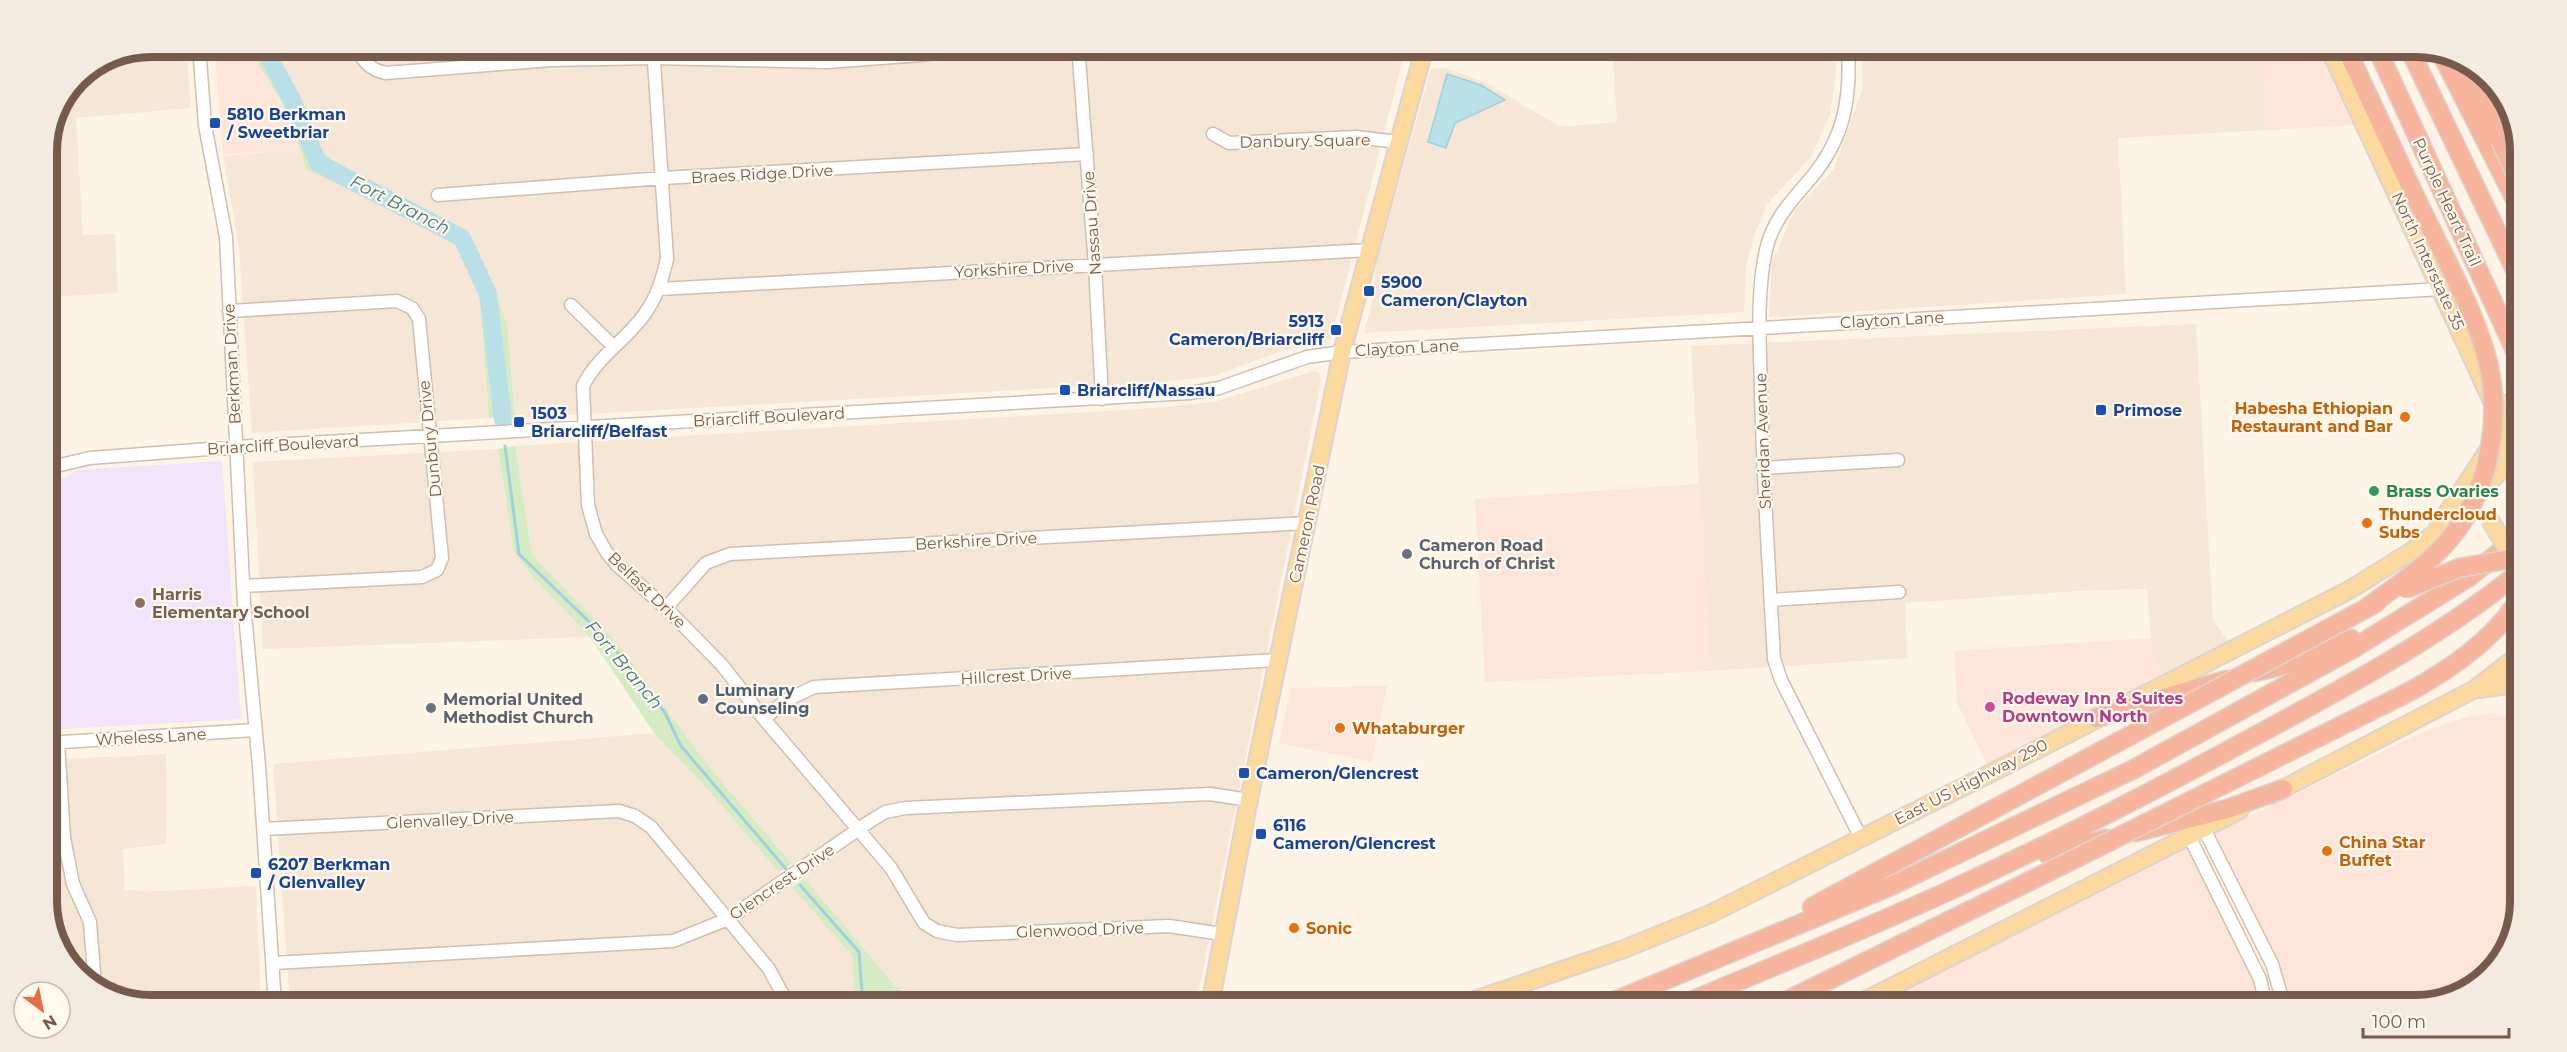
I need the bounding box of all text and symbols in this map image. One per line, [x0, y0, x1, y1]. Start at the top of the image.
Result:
place label: 5810 Berkman / Sweetbriar [226, 105, 346, 142]
marker: 5810 Berkman / Sweetbriar [208, 116, 222, 130]
street label: Danbury Square [1239, 130, 1371, 152]
street label: Purple Heart Trail [2409, 135, 2485, 269]
street label: Braes Ridge Drive [690, 161, 834, 187]
water label: Fort Branch [346, 170, 454, 240]
street label: Nassau Drive [1079, 170, 1105, 276]
street label: North Interstate 35 [2388, 189, 2468, 333]
street label: Yorkshire Drive [954, 256, 1074, 282]
place label: 5900 Cameron/Clayton [1381, 273, 1528, 310]
marker: 5900 Cameron/Clayton [1362, 284, 1376, 298]
street label: Berkman Drive [219, 303, 245, 425]
street label: Clayton Lane [1840, 308, 1944, 332]
place label: 5913 Cameron/Briarcliff [1169, 312, 1325, 349]
marker: 5913 Cameron/Briarcliff [1329, 323, 1343, 337]
street label: Clayton Lane [1355, 336, 1459, 360]
street label: Sheridan Avenue [1751, 372, 1775, 510]
street label: Dunbury Drive [414, 380, 446, 498]
place label: Briarcliff/Nassau [1077, 381, 1216, 400]
marker: Briarcliff/Nassau [1058, 383, 1072, 397]
place label: Habesha Ethiopian Restaurant and Bar [2231, 399, 2393, 436]
place label: Primose [2113, 401, 2182, 420]
marker: Primose [2094, 403, 2108, 417]
place label: 1503 Briarcliff/Belfast [531, 404, 667, 441]
street label: Briarcliff Boulevard [692, 404, 846, 430]
marker: Habesha Ethiopian Restaurant and Bar [2398, 410, 2412, 424]
marker: 1503 Briarcliff/Belfast [512, 415, 526, 429]
street label: Briarcliff Boulevard [206, 432, 360, 458]
street label: Cameron Road [1285, 463, 1329, 585]
place label: Brass Ovaries [2386, 482, 2499, 501]
marker: Brass Ovaries [2367, 484, 2381, 498]
place label: Thundercloud Subs [2379, 505, 2497, 542]
marker: Thundercloud Subs [2360, 516, 2374, 530]
street label: Berkshire Drive [914, 528, 1038, 554]
place label: Cameron Road Church of Christ [1419, 536, 1555, 573]
marker: Cameron Road Church of Christ [1400, 547, 1414, 561]
street label: Belfast Drive [604, 548, 690, 632]
place label: Harris Elementary School [152, 585, 310, 622]
marker: Harris Elementary School [133, 596, 147, 610]
water label: Fort Branch [581, 616, 667, 714]
street label: Hillcrest Drive [960, 664, 1072, 688]
place label: Luminary Counseling [715, 681, 809, 718]
place label: Rodeway Inn & Suites Downtown North [2002, 689, 2184, 726]
place label: Memorial United Methodist Church [443, 690, 594, 727]
marker: Luminary Counseling [696, 692, 710, 706]
marker: Rodeway Inn & Suites Downtown North [1983, 700, 1997, 714]
marker: Memorial United Methodist Church [424, 701, 438, 715]
place label: Whataburger [1352, 719, 1465, 738]
marker: Whataburger [1333, 721, 1347, 735]
street label: Wheless Lane [95, 725, 207, 749]
street label: East US Highway 290 [1891, 735, 2051, 829]
place label: Cameron/Glencrest [1256, 764, 1419, 783]
marker: Cameron/Glencrest [1237, 766, 1251, 780]
street label: Glenvalley Drive [386, 807, 514, 833]
place label: 6116 Cameron/Glencrest [1273, 816, 1436, 853]
marker: 6116 Cameron/Glencrest [1254, 827, 1268, 841]
place label: China Star Buffet [2339, 833, 2426, 870]
street label: Glencrest Drive [726, 840, 838, 924]
marker: China Star Buffet [2320, 844, 2334, 858]
place label: 6207 Berkman / Glenvalley [267, 855, 390, 892]
marker: 6207 Berkman / Glenvalley [249, 866, 263, 880]
street label: Glenwood Drive [1016, 918, 1144, 942]
place label: Sonic [1306, 919, 1353, 938]
marker: Sonic [1287, 921, 1301, 935]
north arrow [12, 980, 72, 1040]
scale bar [2363, 1001, 2508, 1039]
text: N [39, 1011, 60, 1034]
text: 100 m [2372, 1011, 2426, 1033]

